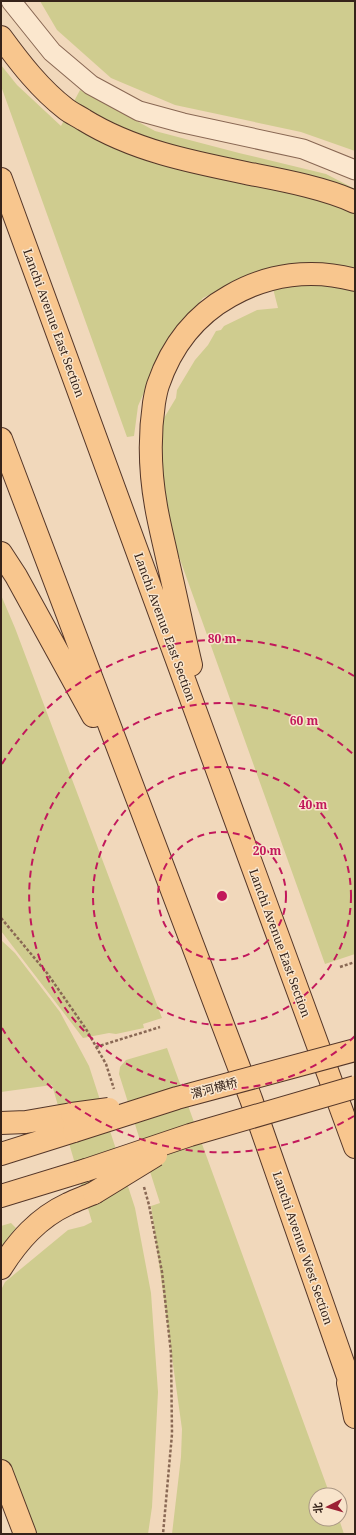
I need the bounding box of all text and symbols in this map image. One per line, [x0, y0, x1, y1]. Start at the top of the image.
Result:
street label: Lanchi Avenue East Section [19, 246, 89, 400]
street label: Lanchi Avenue East Section [130, 550, 200, 704]
text: 80 m [208, 630, 236, 647]
text: 60 m [290, 712, 318, 729]
text: 40 m [299, 796, 327, 813]
text: 20 m [253, 842, 281, 859]
street label: Lanchi Avenue East Section [245, 866, 315, 1020]
centre of rings [215, 889, 229, 903]
street label: 渭河横桥 [189, 1074, 239, 1102]
street label: Lanchi Avenue West Section [269, 1169, 337, 1327]
north arrow [308, 1487, 348, 1527]
text: 北 [310, 1502, 326, 1514]

